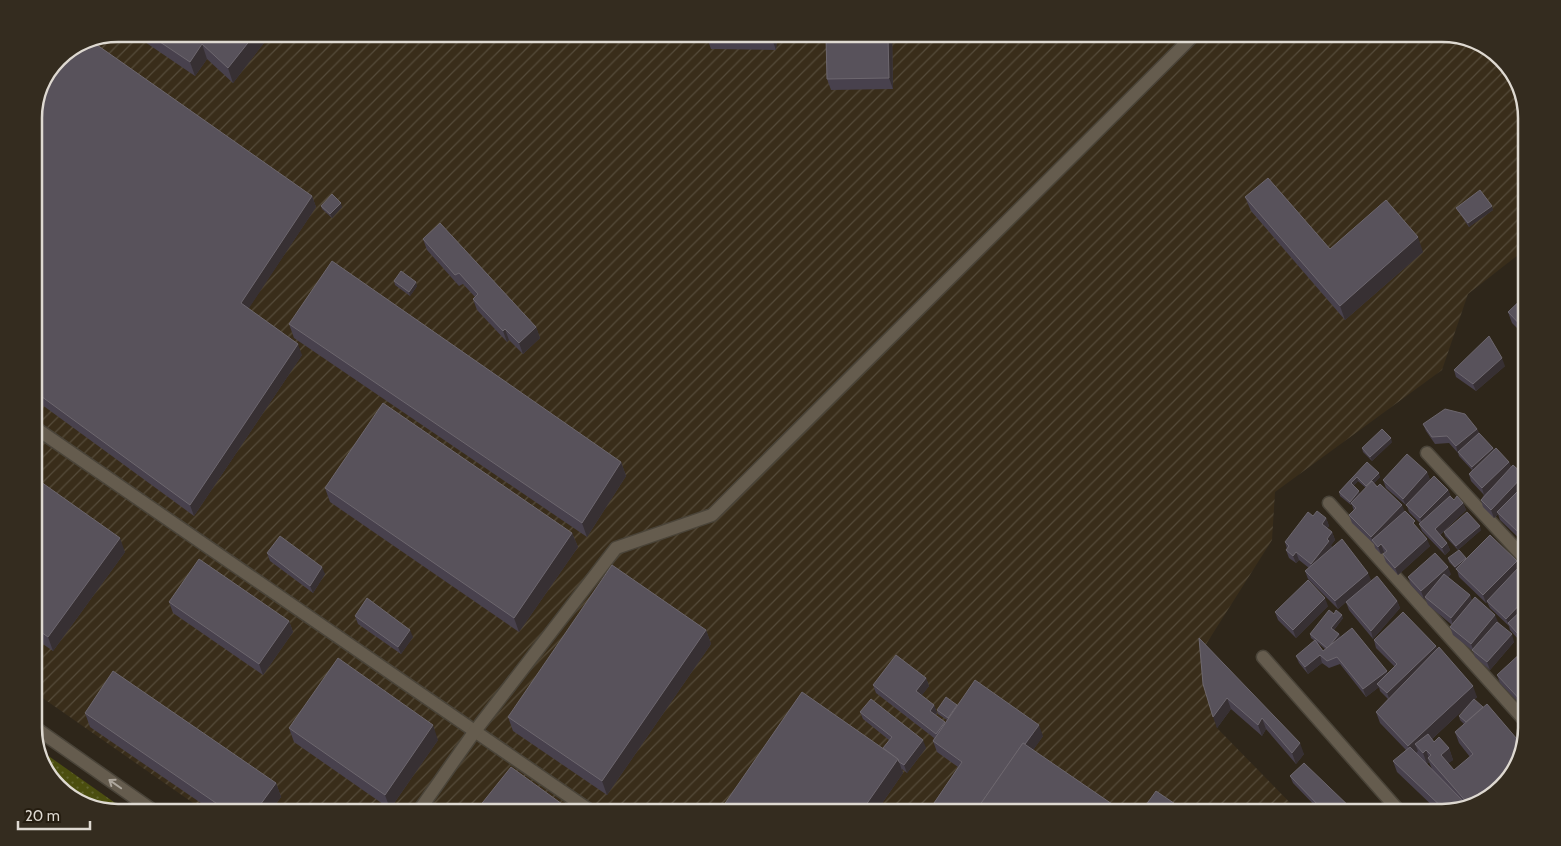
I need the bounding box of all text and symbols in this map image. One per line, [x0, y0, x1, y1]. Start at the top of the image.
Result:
one-way arrow [108, 779, 122, 789]
scale bar [18, 798, 90, 830]
text: 20 m [25, 807, 60, 825]

